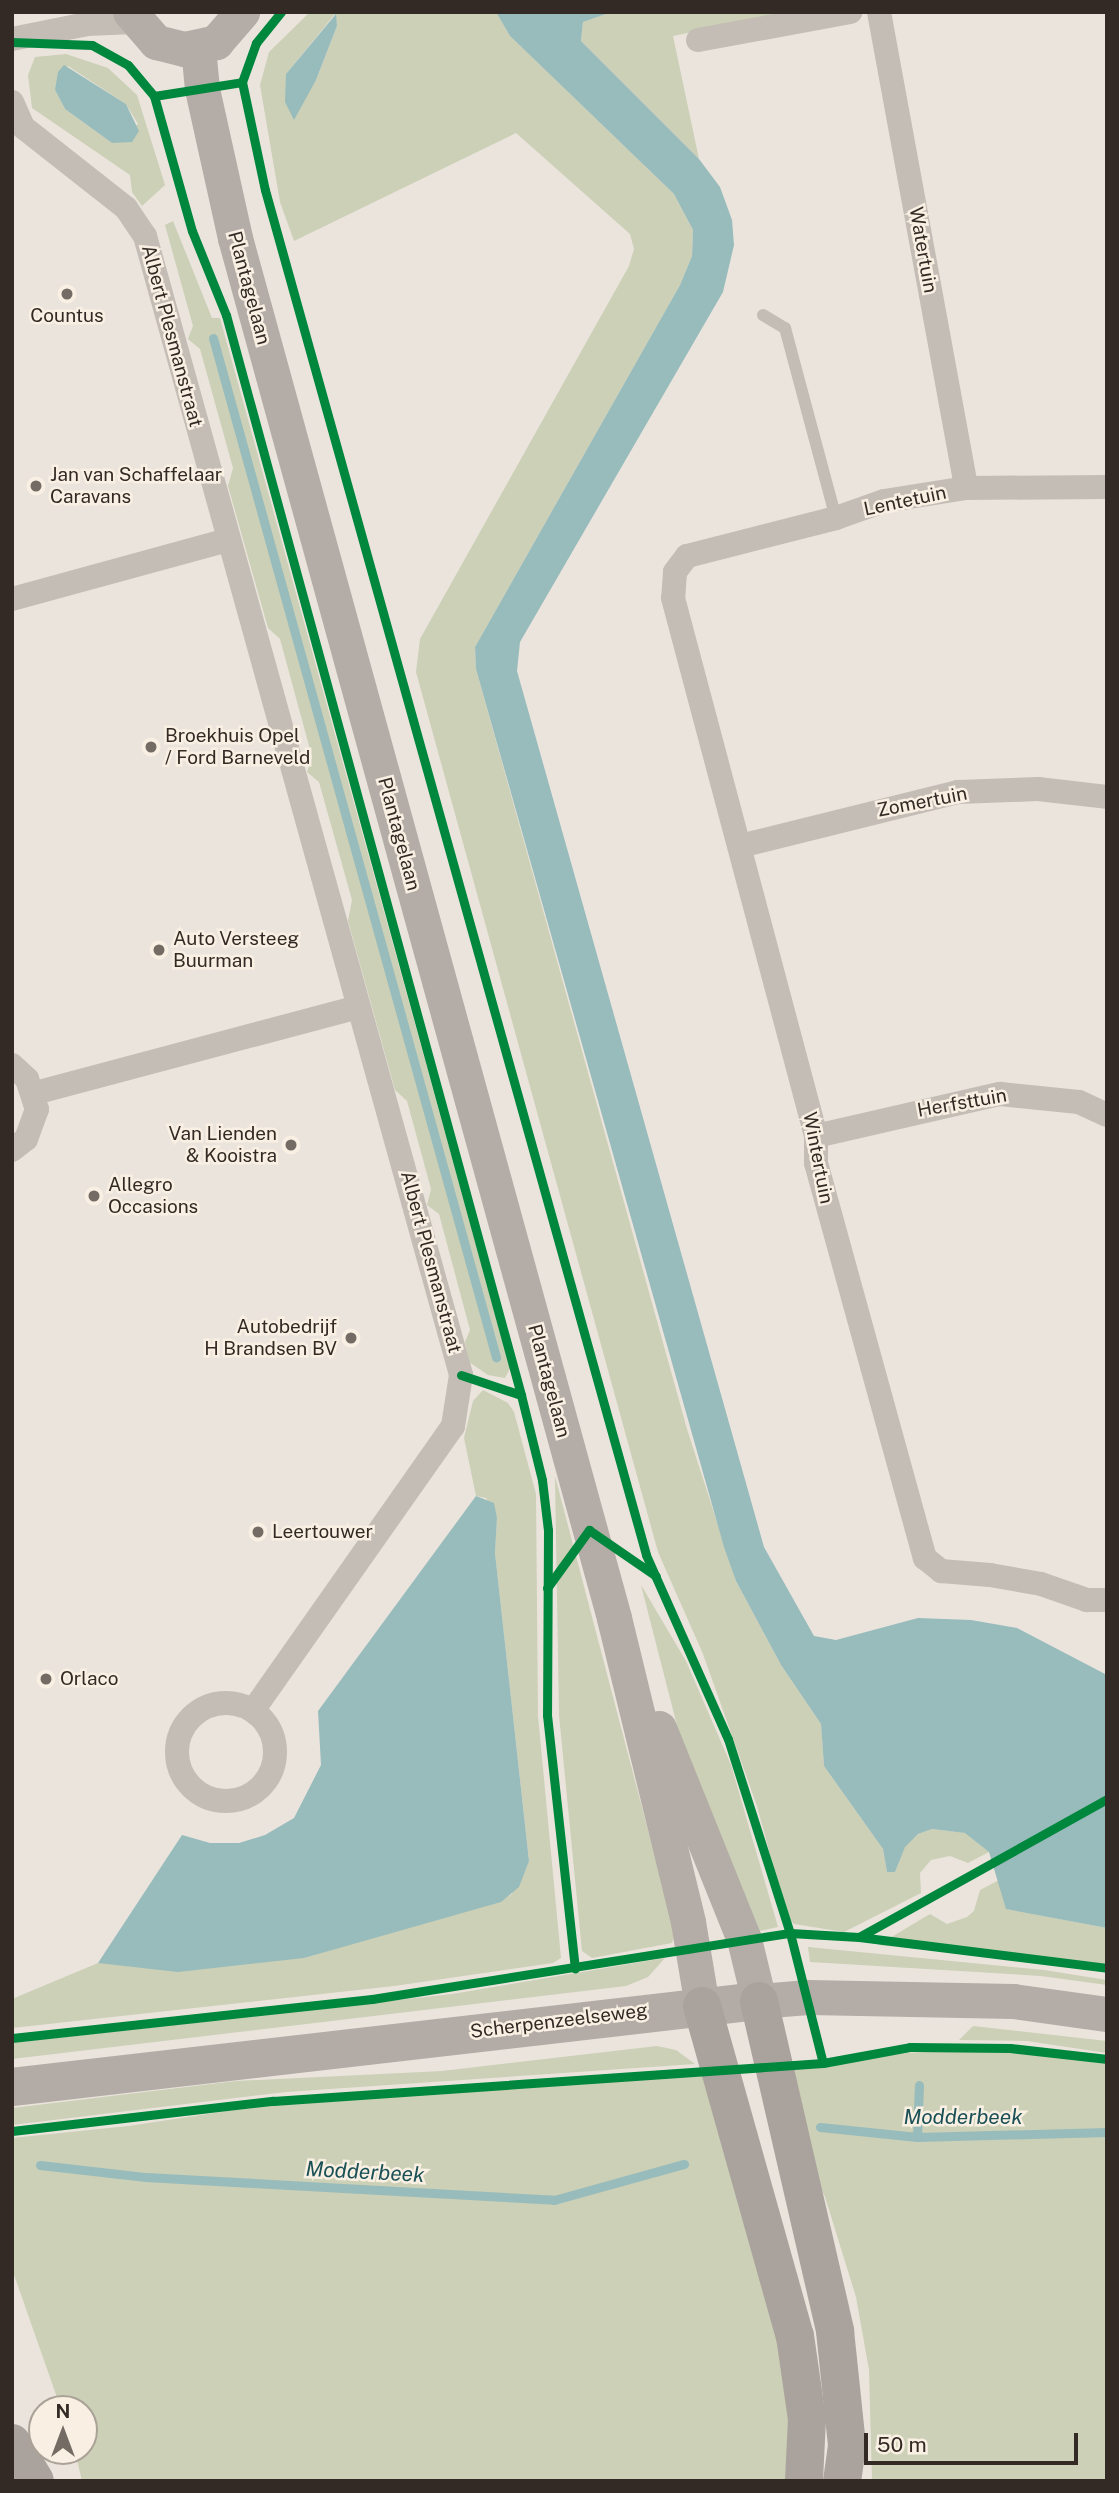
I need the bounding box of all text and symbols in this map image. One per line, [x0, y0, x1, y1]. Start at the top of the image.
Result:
street label: Watertuin [904, 205, 942, 295]
street label: Plantagelaan [223, 229, 275, 347]
street label: Albert Plesmanstraat [137, 242, 207, 430]
marker: Countus [59, 286, 75, 302]
place label: Countus [30, 305, 104, 327]
place label: Jan van Schaffelaar Caravans [50, 464, 222, 508]
marker: Jan van Schaffelaar Caravans [28, 478, 44, 494]
street label: Lentetuin [862, 481, 948, 521]
place label: Broekhuis Opel / Ford Barneveld [165, 725, 310, 769]
marker: Broekhuis Opel / Ford Barneveld [143, 739, 159, 755]
street label: Plantagelaan [373, 775, 425, 893]
street label: Zomertuin [875, 782, 969, 822]
place label: Auto Versteeg Buurman [173, 928, 300, 972]
marker: Auto Versteeg Buurman [151, 942, 167, 958]
street label: Herfsttuin [916, 1084, 1008, 1122]
street label: Wintertuin [798, 1110, 838, 1206]
place label: Van Lienden & Kooistra [169, 1123, 277, 1167]
marker: Van Lienden & Kooistra [283, 1137, 299, 1153]
street label: Albert Plesmanstraat [396, 1168, 466, 1356]
place label: Allegro Occasions [108, 1174, 198, 1218]
marker: Allegro Occasions [86, 1188, 102, 1204]
place label: Autobedrijf H Brandsen BV [204, 1316, 337, 1360]
street label: Plantagelaan [523, 1322, 575, 1440]
marker: Autobedrijf H Brandsen BV [343, 1330, 359, 1346]
place label: Leertouwer [272, 1521, 373, 1543]
marker: Leertouwer [250, 1524, 266, 1540]
place label: Orlaco [60, 1668, 118, 1690]
marker: Orlaco [38, 1671, 54, 1687]
street label: Scherpenzeelseweg [469, 1999, 649, 2043]
water label: Modderbeek [903, 2104, 1023, 2130]
water label: Modderbeek [305, 2156, 425, 2188]
north arrow [28, 2395, 98, 2465]
text: N [56, 2400, 70, 2422]
scale bar [867, 2420, 1080, 2464]
text: 50 m [877, 2432, 927, 2457]

